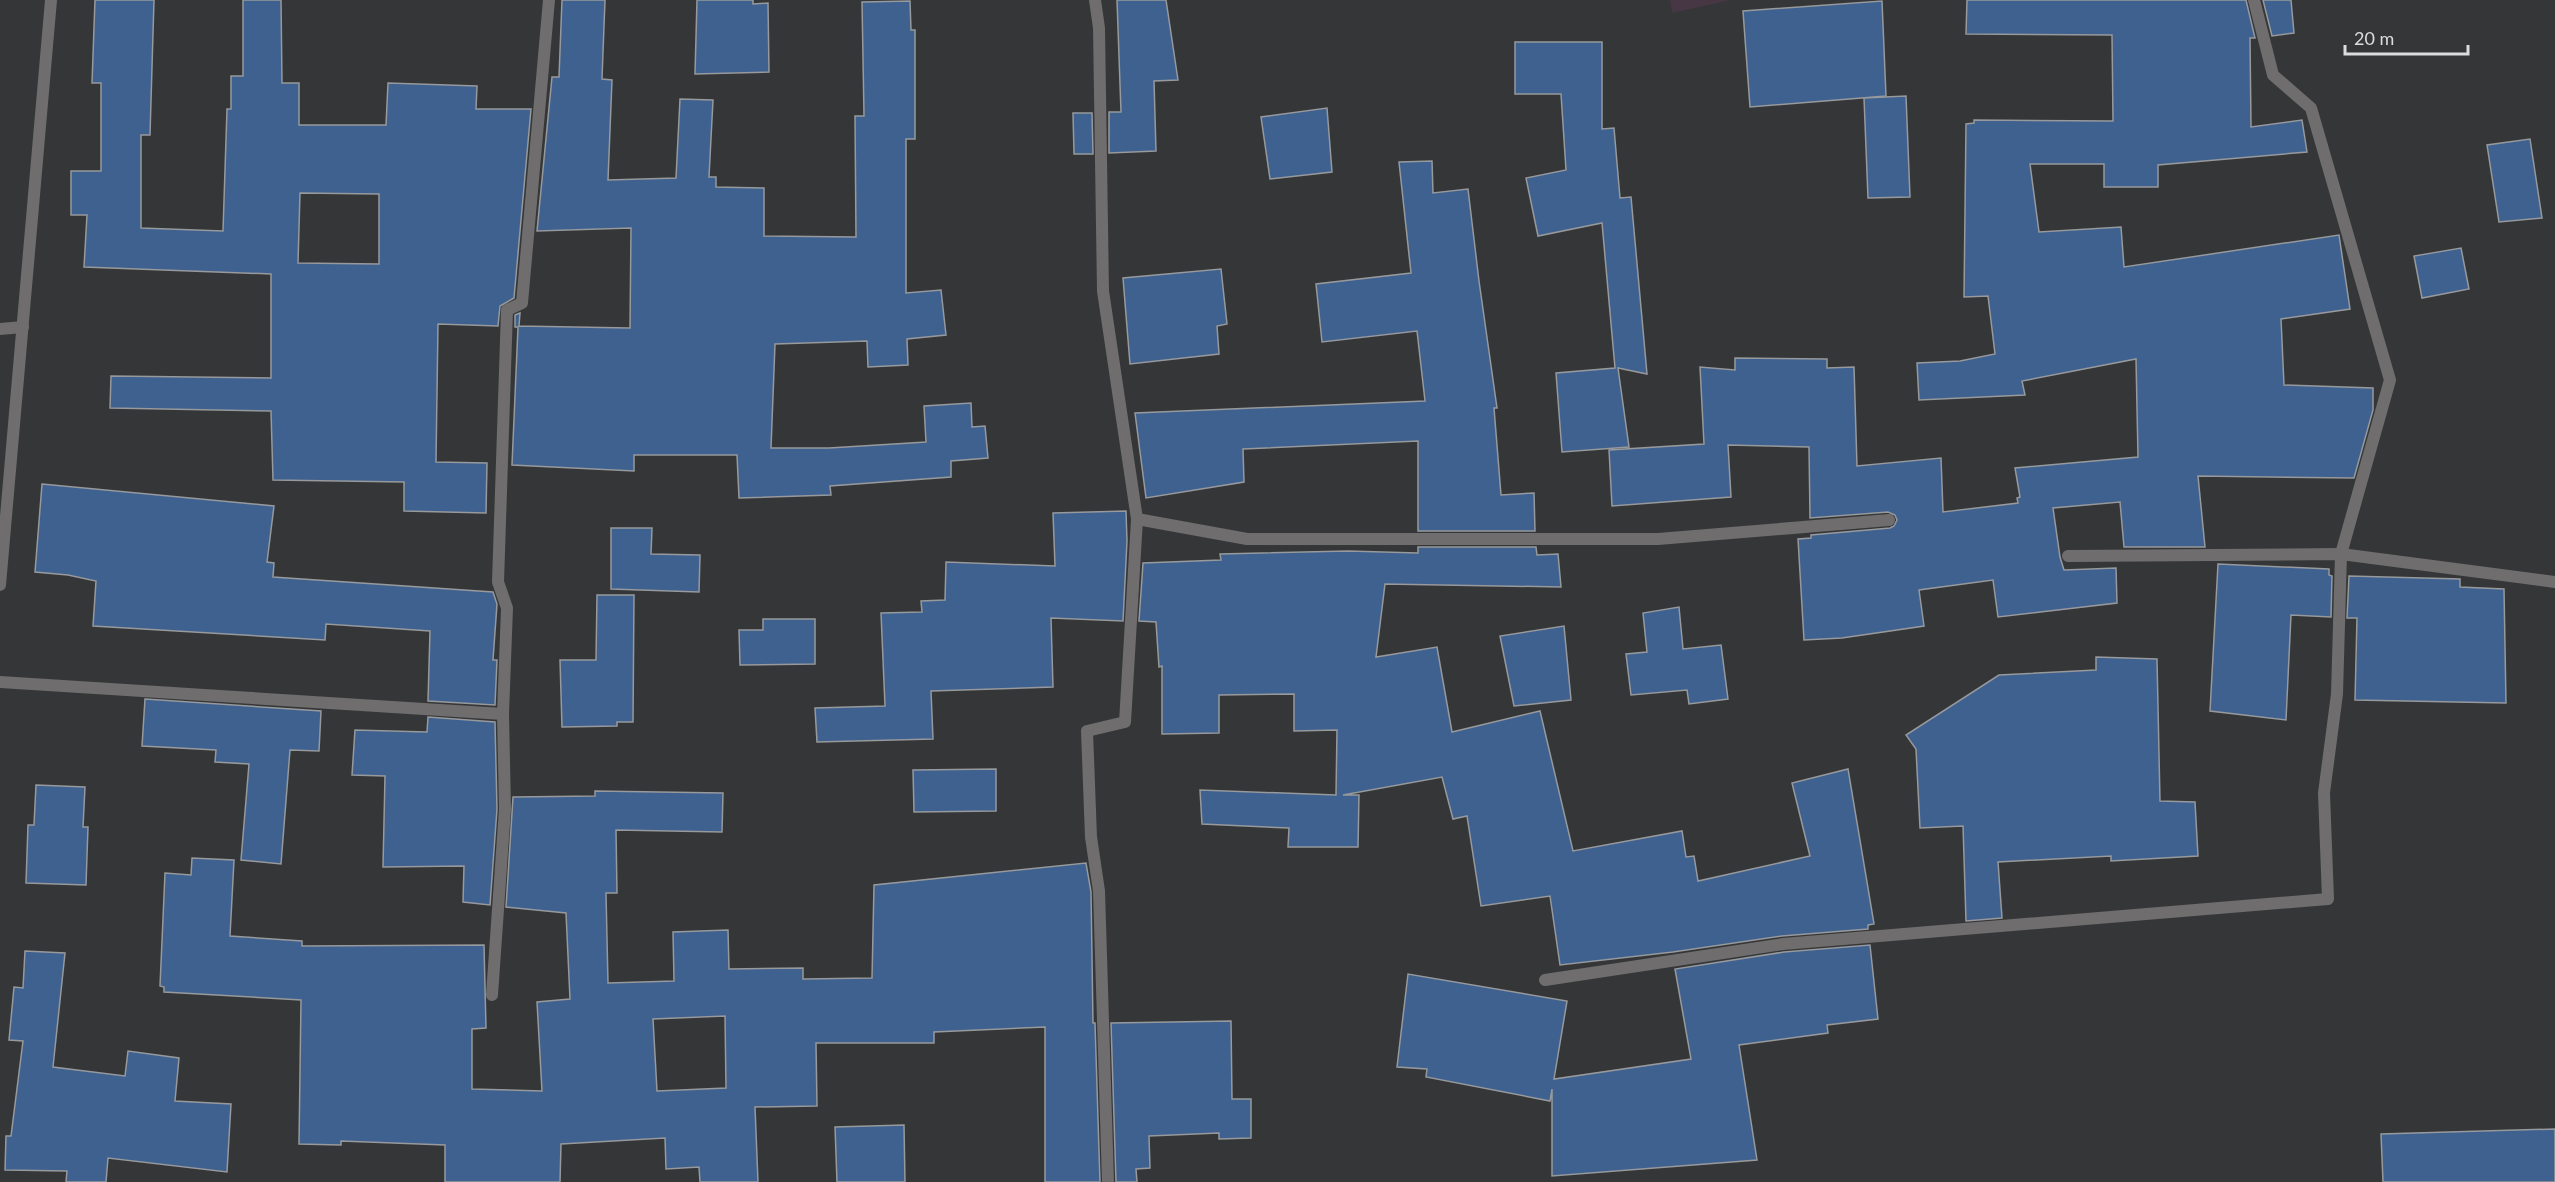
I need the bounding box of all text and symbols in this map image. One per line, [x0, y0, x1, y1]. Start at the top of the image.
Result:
scale bar [2345, 18, 2468, 56]
text: 20 m [2354, 27, 2394, 49]

